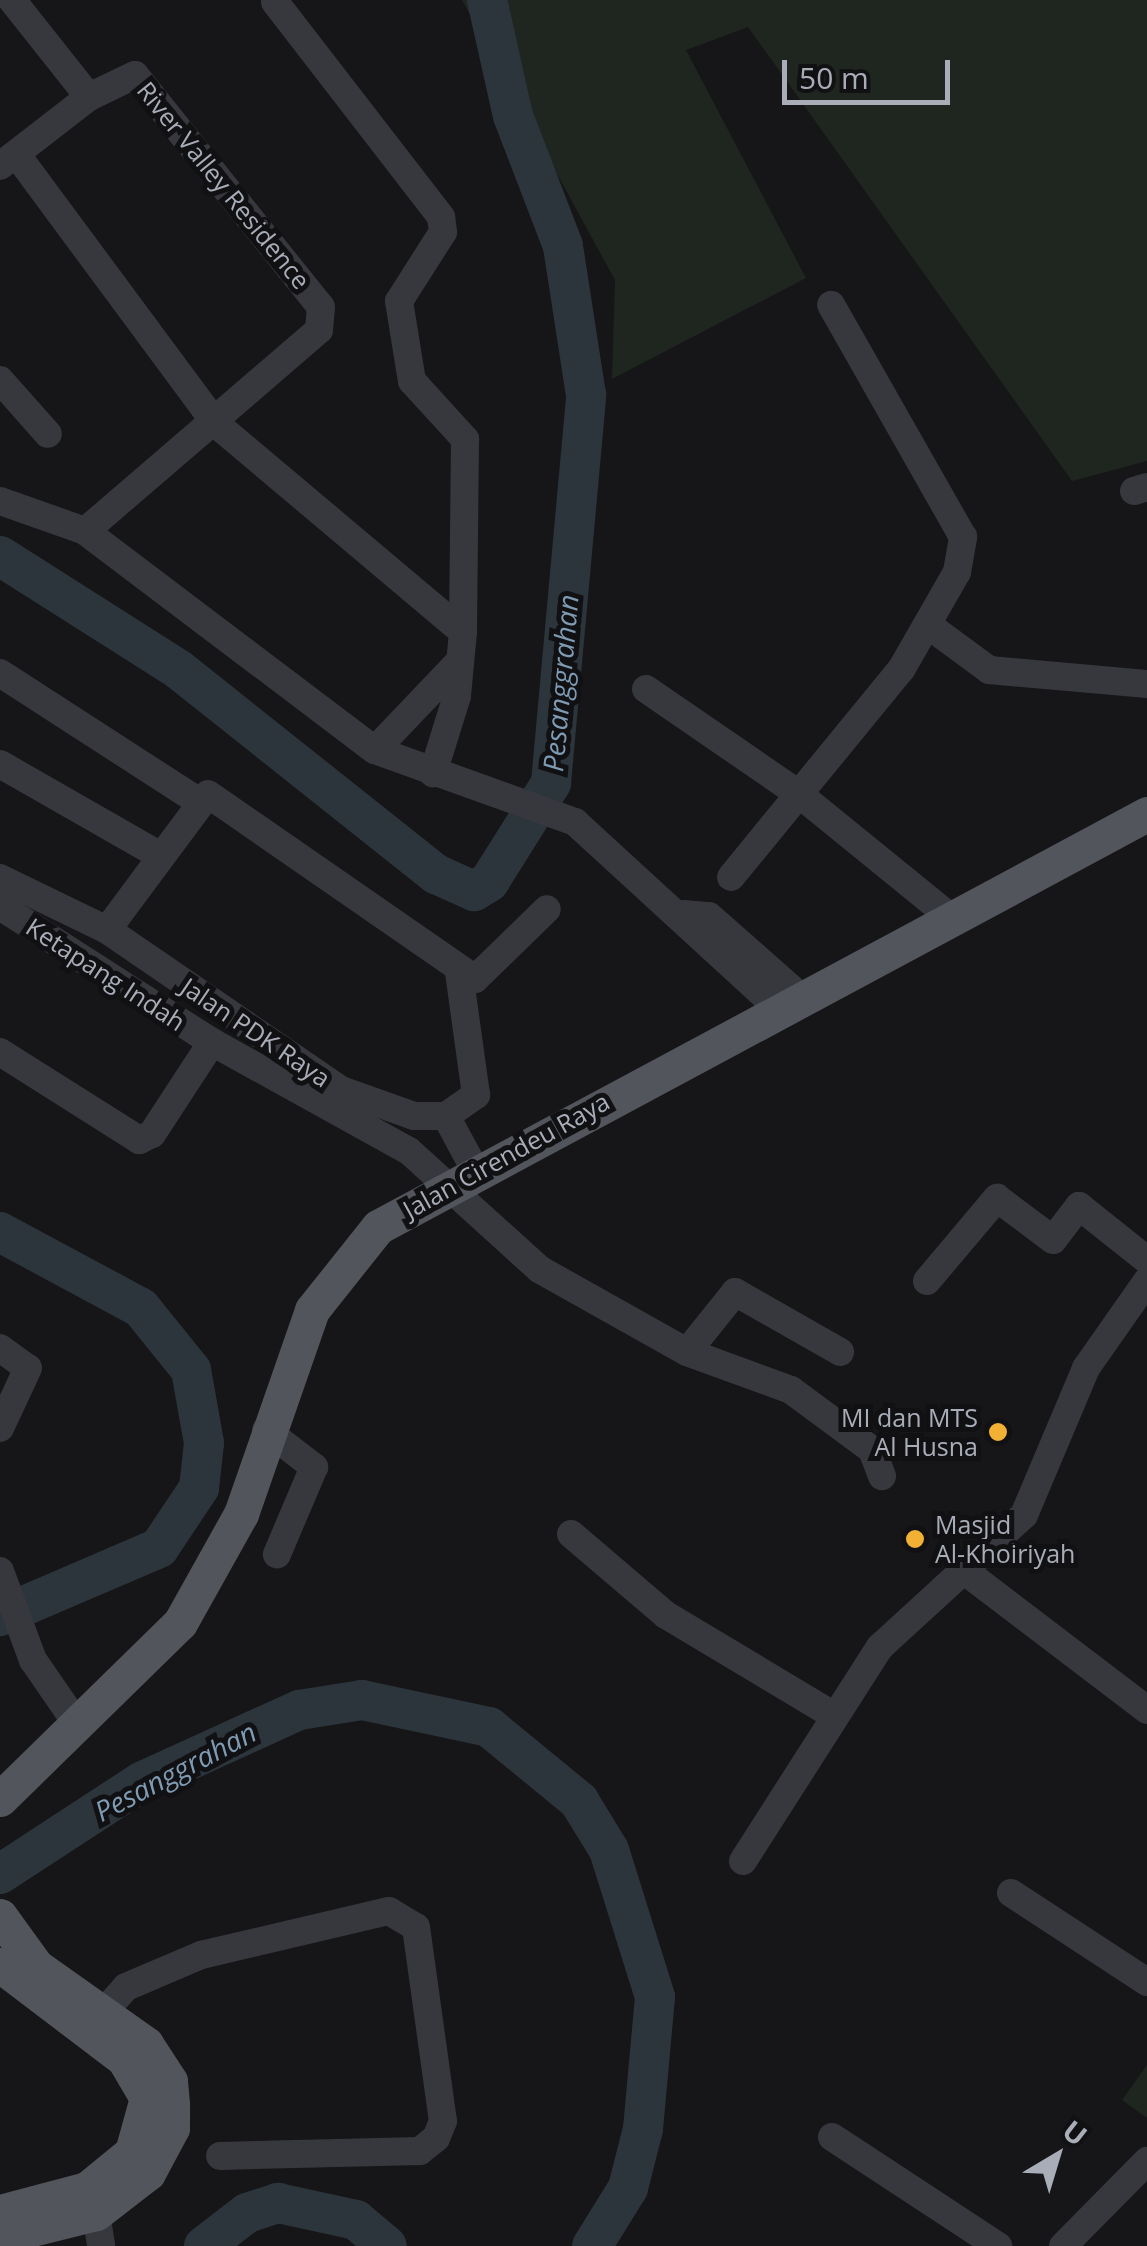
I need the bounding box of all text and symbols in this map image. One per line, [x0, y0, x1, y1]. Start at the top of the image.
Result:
scale bar [787, 40, 954, 102]
text: 50 m [799, 57, 869, 98]
street label: River Valley Residence [131, 75, 317, 295]
water label: Pesanggrahan [536, 593, 584, 773]
street label: Ketapang Indah [21, 911, 191, 1037]
street label: Jalan PDK Raya [176, 971, 336, 1093]
street label: Jalan Cirendeu Raya [398, 1086, 614, 1224]
place label: MI dan MTS Al Husna [841, 1403, 978, 1462]
marker: MI dan MTS Al Husna [987, 1421, 1009, 1443]
place label: Masjid Al-Khoiriyah [935, 1510, 1075, 1569]
marker: Masjid Al-Khoiriyah [904, 1528, 926, 1550]
water label: Pesanggrahan [89, 1714, 261, 1828]
north arrow [1007, 2106, 1107, 2206]
text: U [1055, 2111, 1096, 2154]

